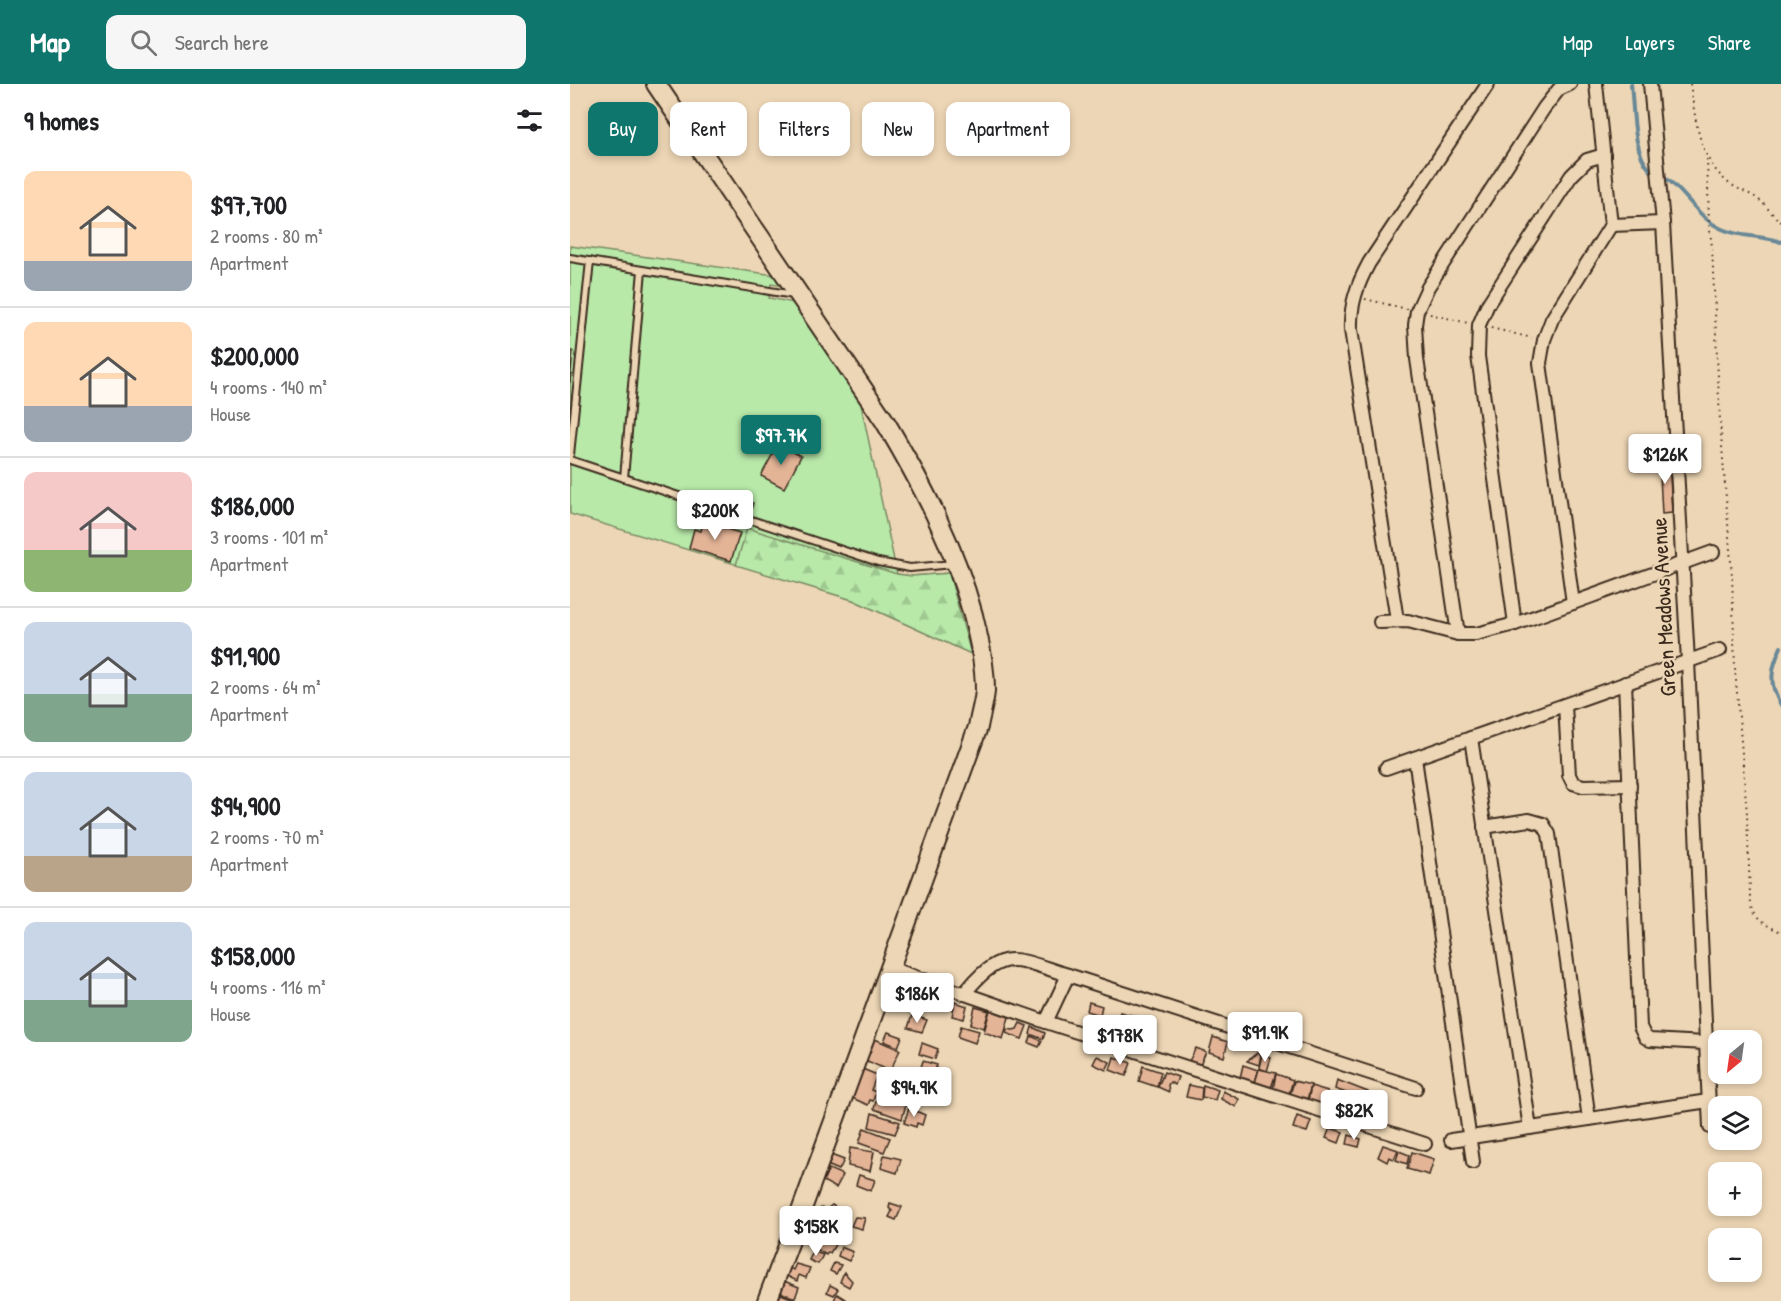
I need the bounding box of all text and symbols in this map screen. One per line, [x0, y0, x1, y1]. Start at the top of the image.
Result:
search box [106, 15, 526, 69]
text: Map [30, 23, 70, 61]
icon: search [127, 26, 160, 59]
text: Search here [175, 27, 269, 57]
text: Map [1563, 28, 1592, 57]
text: Layers [1625, 28, 1675, 57]
text: Share [1708, 28, 1751, 57]
chip: Buy [588, 102, 658, 156]
chip: Rent [670, 102, 747, 156]
chip: Filters [759, 102, 850, 156]
chip: New [862, 102, 934, 156]
chip: Apartment [946, 102, 1070, 156]
text: 9 homes [24, 103, 99, 138]
icon: filters [513, 104, 546, 137]
text: $97,700 [210, 187, 287, 222]
icon: home [72, 195, 144, 267]
text: 2 rooms · 80 m² [210, 222, 323, 249]
text: Apartment [210, 249, 288, 276]
text: $200,000 [210, 338, 299, 373]
icon: home [72, 346, 144, 418]
text: 4 rooms · 140 m² [210, 373, 327, 400]
text: House [210, 400, 251, 427]
pin: $97.7K [732, 415, 830, 466]
text: $97.7K [755, 421, 807, 448]
pin: $126K [1623, 434, 1707, 485]
text: $126K [1642, 440, 1688, 467]
text: $186,000 [210, 488, 294, 523]
pin: $200K [673, 490, 757, 541]
icon: home [72, 496, 144, 568]
text: $200K [691, 496, 739, 523]
street label: Green Meadows Avenue [1643, 517, 1683, 697]
text: 3 rooms · 101 m² [210, 523, 328, 550]
text: Apartment [210, 550, 288, 577]
text: $91,900 [210, 638, 280, 673]
icon: home [72, 646, 144, 718]
text: 2 rooms · 64 m² [210, 673, 321, 700]
text: Apartment [210, 700, 288, 727]
text: $94,900 [210, 788, 281, 823]
icon: home [72, 796, 144, 868]
text: 2 rooms · 70 m² [210, 823, 324, 850]
text: Apartment [210, 850, 288, 877]
text: $158,000 [210, 938, 295, 973]
icon: home [72, 946, 144, 1018]
text: 4 rooms · 116 m² [210, 973, 326, 1000]
pin: $186K [875, 973, 959, 1024]
text: $186K [895, 979, 939, 1006]
text: House [210, 1000, 251, 1027]
pin: $91.9K [1216, 1012, 1314, 1063]
pin: $178K [1078, 1015, 1162, 1066]
text: $91.9K [1242, 1018, 1288, 1045]
text: $178K [1097, 1021, 1143, 1048]
north arrow [1708, 1030, 1762, 1084]
map controls [1708, 1030, 1762, 1282]
pin: $94.9K [865, 1067, 963, 1118]
text: $94.9K [890, 1073, 938, 1100]
pin: $82K [1318, 1090, 1390, 1141]
text: $82K [1335, 1096, 1373, 1123]
button: layers [1708, 1096, 1762, 1150]
button: + [1708, 1162, 1762, 1216]
pin: $158K [774, 1206, 858, 1257]
text: $158K [794, 1212, 838, 1239]
button: − [1708, 1228, 1762, 1282]

